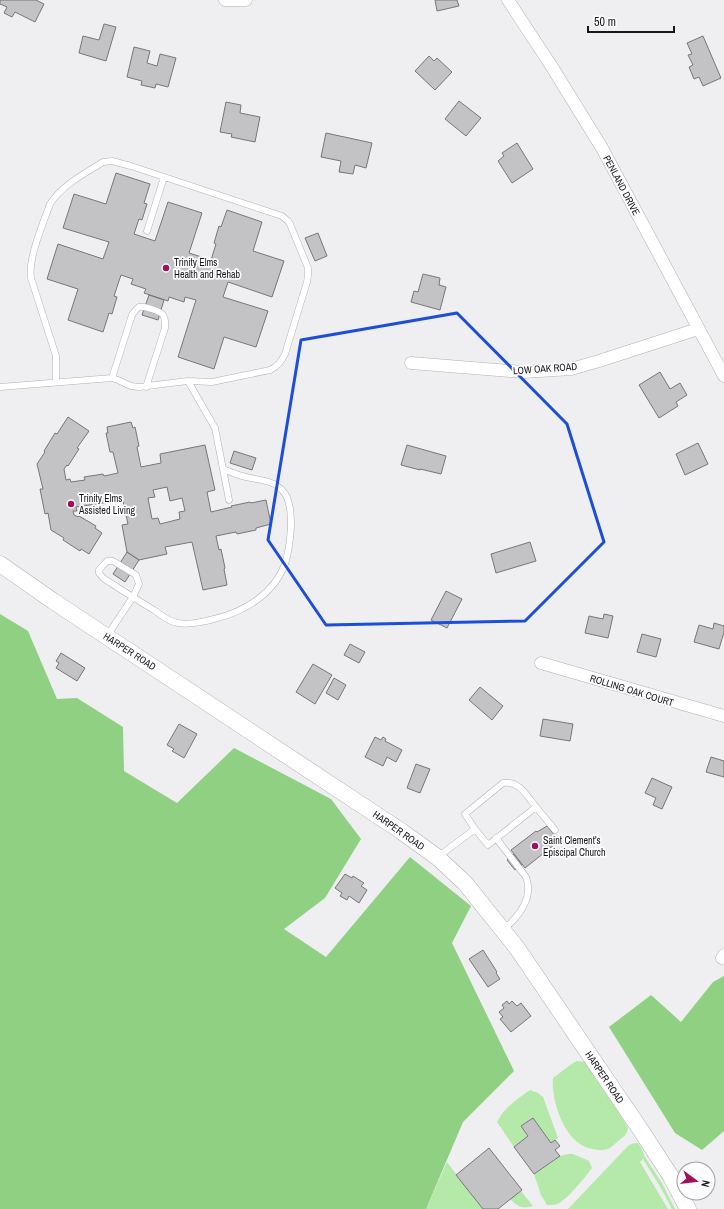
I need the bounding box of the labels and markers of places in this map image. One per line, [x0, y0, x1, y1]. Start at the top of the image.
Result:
place label: Trinity Elms Health and Rehab [174, 256, 241, 281]
marker: Trinity Elms Health and Rehab [161, 263, 171, 273]
place label: Trinity Elms Assisted Living [78, 492, 136, 517]
marker: Trinity Elms Assisted Living [66, 499, 76, 509]
place label: Saint Clement's Episcipal Church [543, 834, 605, 859]
marker: Saint Clement's Episcipal Church [530, 841, 540, 851]

